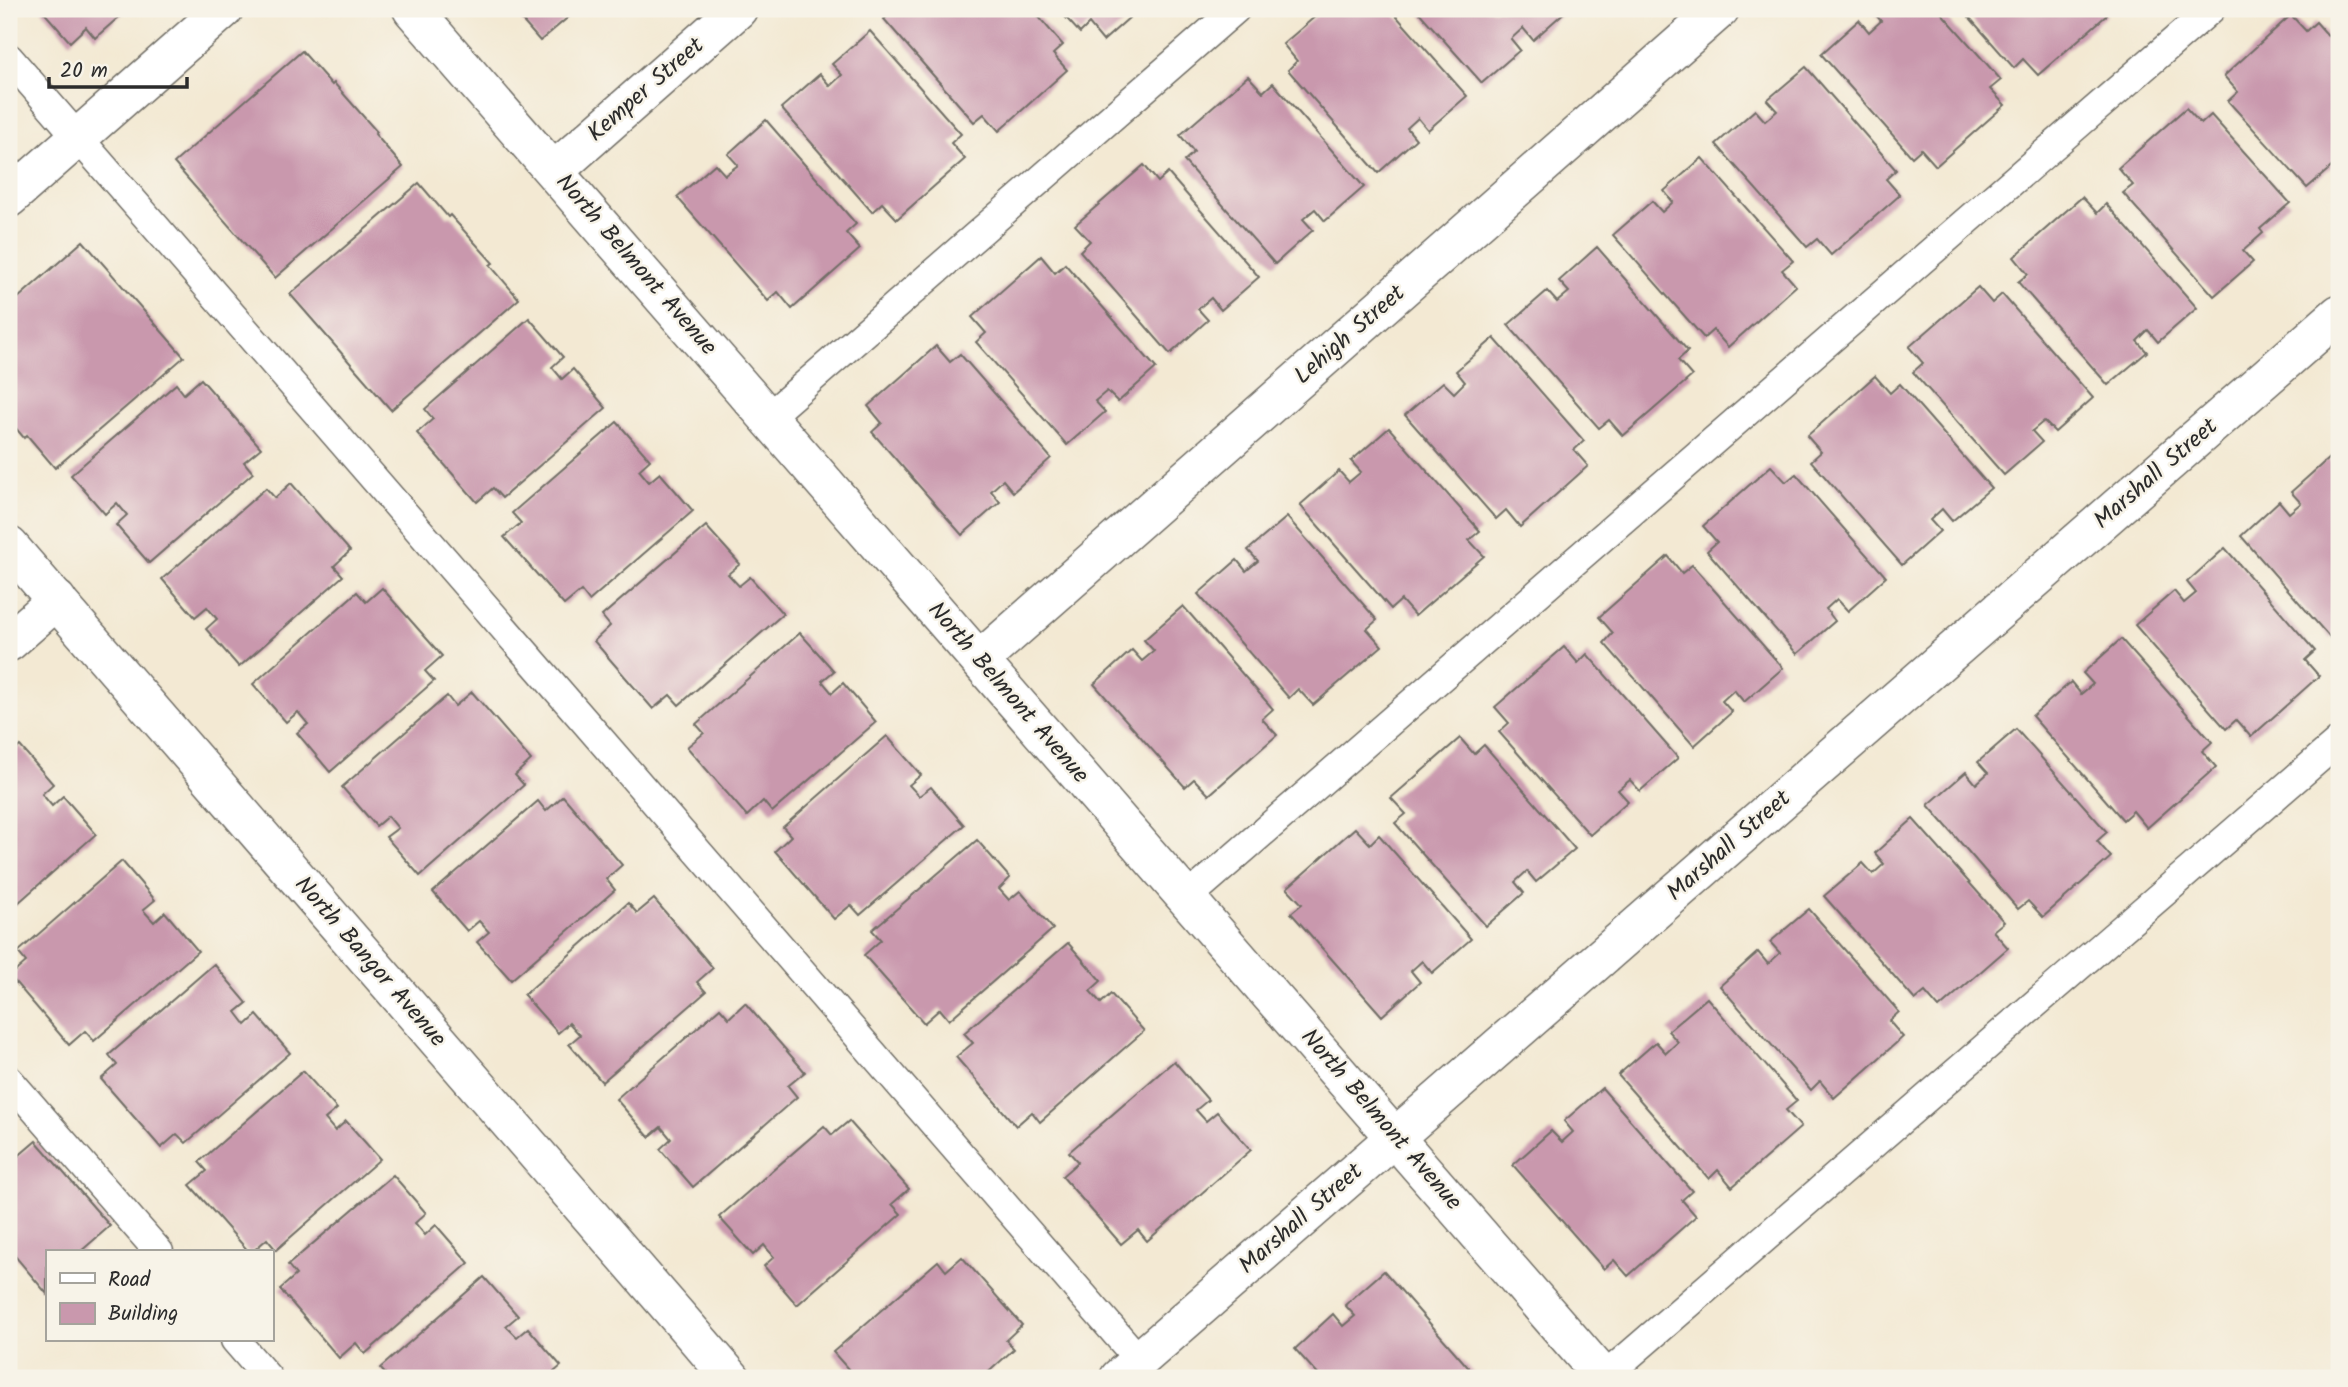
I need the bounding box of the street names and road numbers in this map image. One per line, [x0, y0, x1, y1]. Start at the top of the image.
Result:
street label: Kemper Street [579, 27, 714, 152]
street label: North Belmont Avenue [545, 165, 727, 365]
street label: Lehigh Street [1285, 275, 1415, 395]
street label: Marshall Street [2085, 408, 2228, 539]
street label: North Belmont Avenue [917, 593, 1099, 793]
street label: Marshall Street [1658, 780, 1801, 911]
street label: North Bangor Avenue [284, 867, 456, 1057]
street label: North Belmont Avenue [1290, 1020, 1472, 1220]
street label: Marshall Street [1230, 1153, 1373, 1284]

